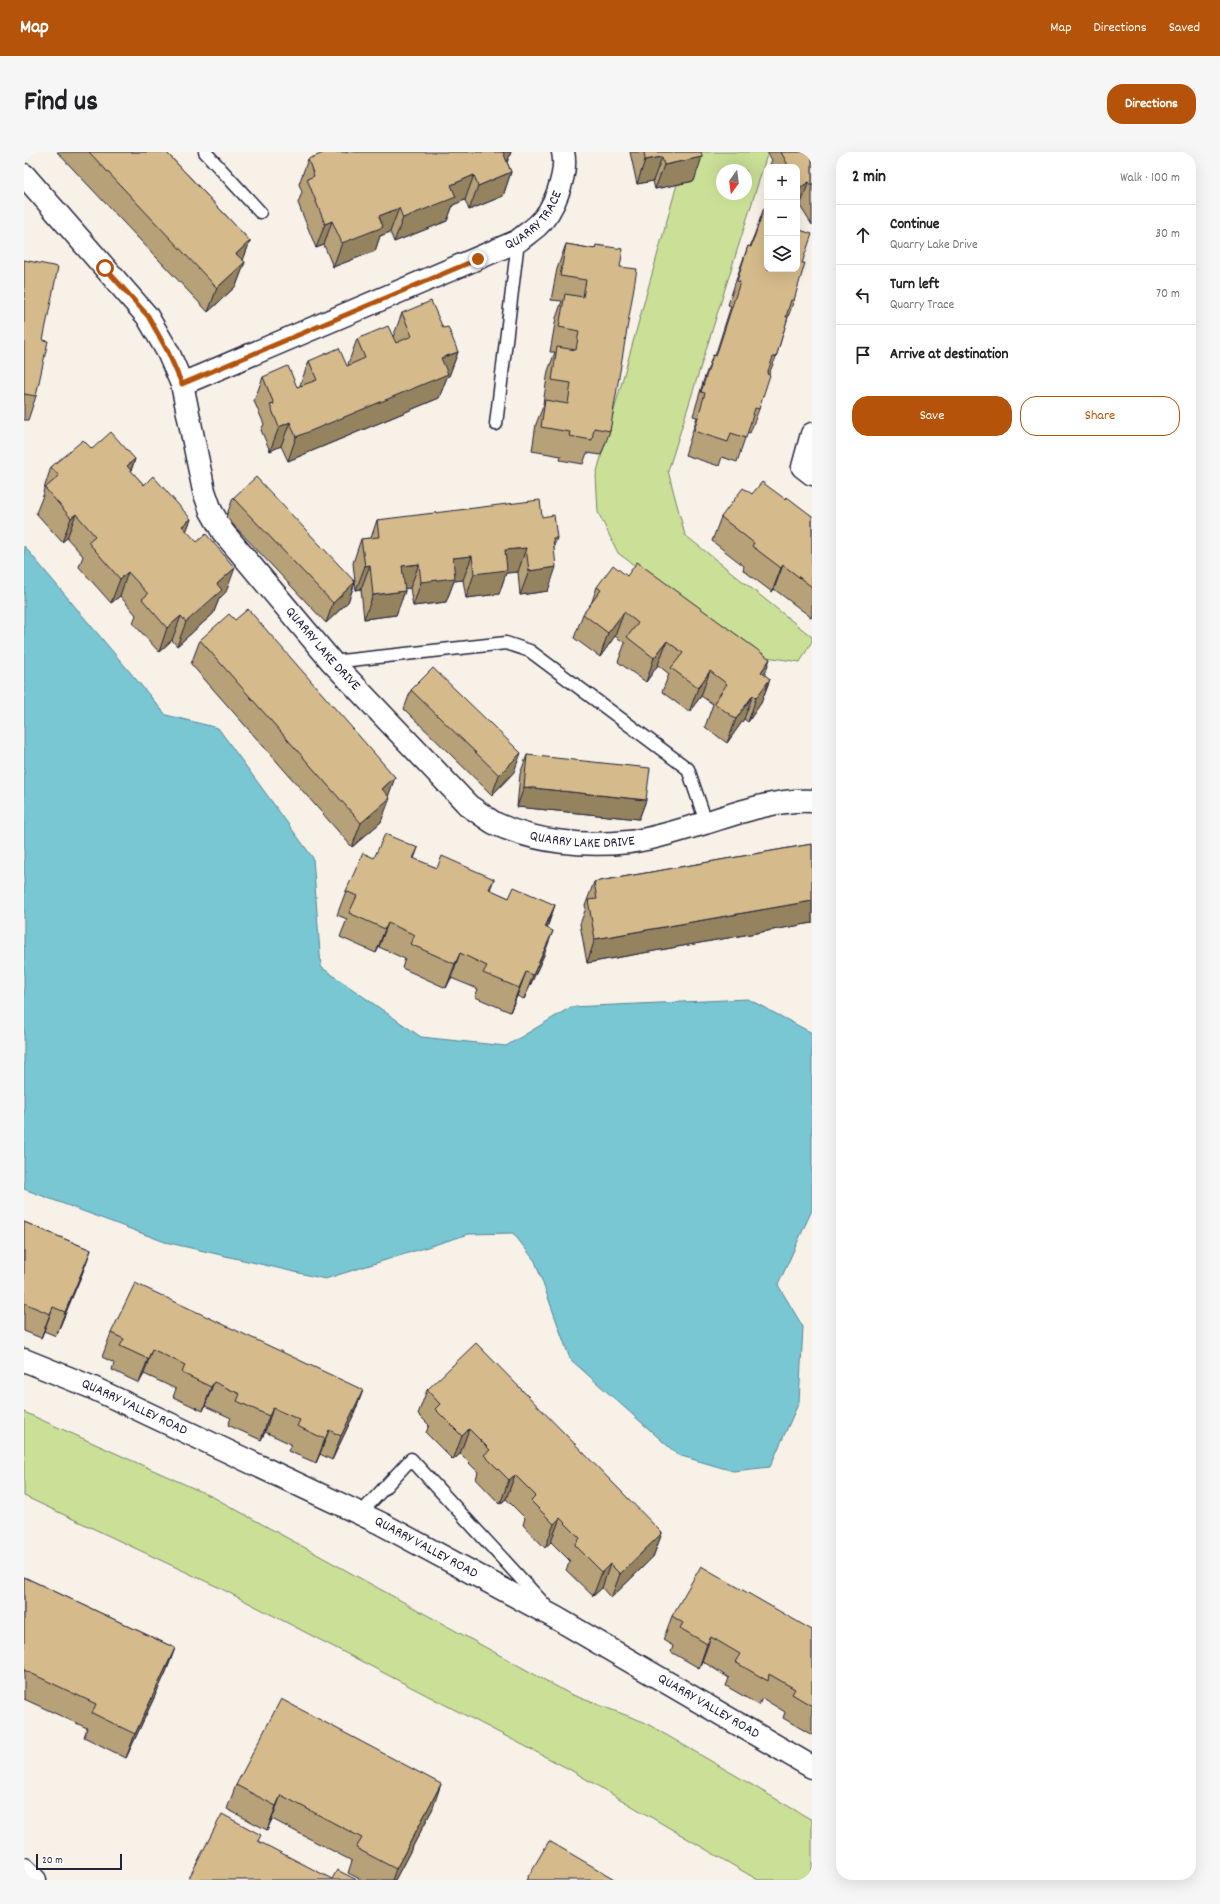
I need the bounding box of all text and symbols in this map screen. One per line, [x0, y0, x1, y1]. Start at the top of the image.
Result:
text: Map [20, 15, 49, 42]
text: Map [1050, 18, 1072, 38]
text: Directions [1094, 18, 1147, 38]
text: Saved [1169, 18, 1200, 38]
text: Find us [24, 84, 98, 124]
button: Directions [1107, 84, 1196, 124]
north arrow [716, 164, 752, 200]
map controls [764, 164, 800, 272]
button: + [764, 164, 800, 200]
text: 2 min [852, 166, 886, 190]
text: Walk · 100 m [1120, 169, 1180, 188]
street label: QUARRY TRACE [502, 188, 568, 255]
button: − [764, 200, 800, 236]
text: Continue [890, 214, 939, 236]
icon: ahead [852, 224, 874, 246]
text: 30 m [1155, 225, 1180, 244]
button: layers [764, 236, 800, 272]
text: Quarry Lake Drive [890, 236, 978, 255]
route end [469, 250, 487, 268]
route start [96, 259, 114, 277]
text: Turn left [890, 274, 939, 296]
icon: left [852, 284, 874, 306]
text: 70 m [1156, 285, 1180, 304]
text: Quarry Trace [890, 296, 954, 315]
icon: arrive [852, 344, 874, 366]
text: Arrive at destination [890, 344, 1008, 366]
button: Save [852, 396, 1012, 436]
button: Share [1020, 396, 1180, 436]
street label: QUARRY LAKE DRIVE [280, 603, 365, 696]
street label: QUARRY LAKE DRIVE [528, 826, 637, 854]
street label: QUARRY VALLEY ROAD [78, 1374, 190, 1441]
street label: QUARRY VALLEY ROAD [371, 1512, 481, 1584]
street label: QUARRY VALLEY ROAD [654, 1669, 763, 1744]
scale bar [36, 1852, 122, 1871]
text: 20 m [42, 1853, 63, 1869]

